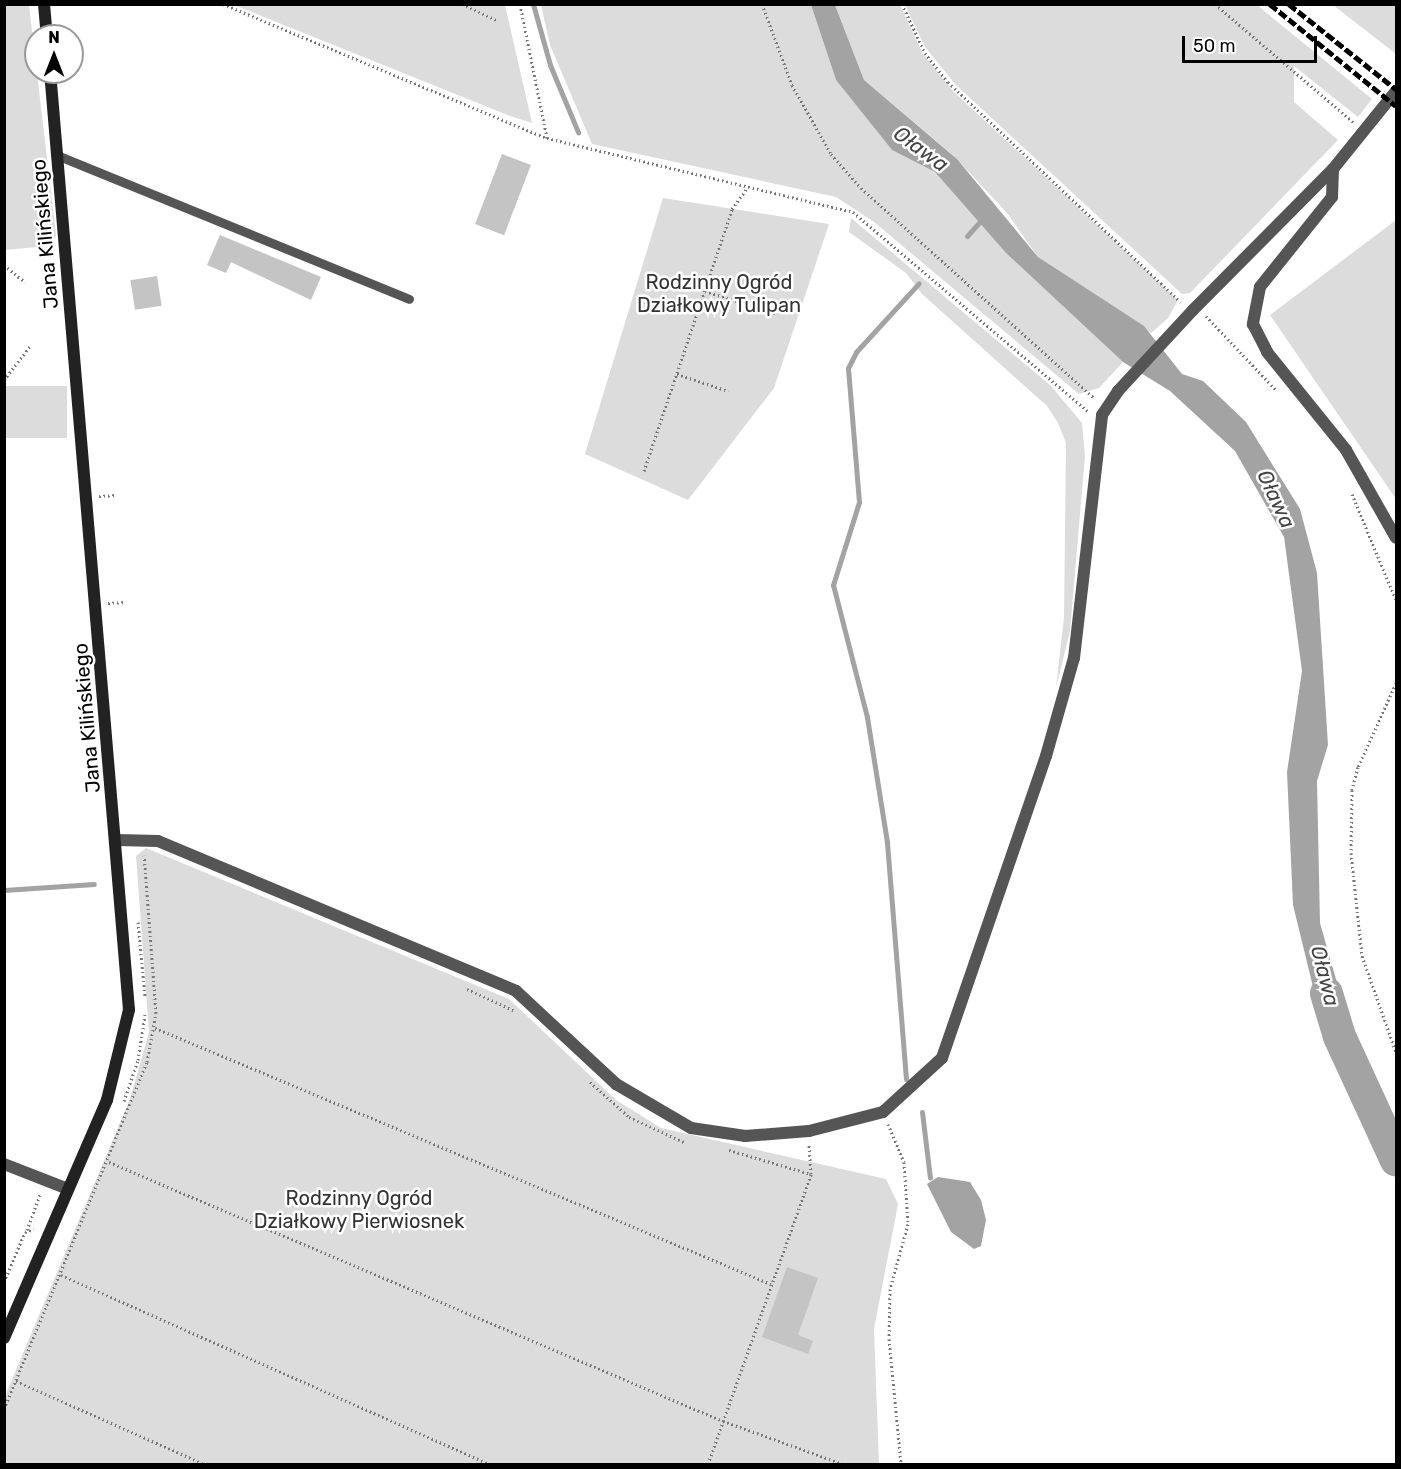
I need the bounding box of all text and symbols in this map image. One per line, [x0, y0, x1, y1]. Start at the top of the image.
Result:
north arrow [24, 24, 84, 84]
scale bar [1185, 24, 1320, 62]
text: N [48, 28, 60, 47]
text: 50 m [1193, 35, 1236, 57]
water label: Oława [889, 121, 953, 177]
street label: Jana Kilińskiego [26, 158, 64, 310]
park label: Rodzinny Ogród Działkowy Tulipan [636, 271, 802, 318]
water label: Oława [1252, 466, 1300, 532]
street label: Jana Kilińskiego [68, 642, 106, 794]
water label: Oława [1305, 943, 1345, 1009]
park label: Rodzinny Ogród Działkowy Pierwiosnek [253, 1187, 465, 1234]

